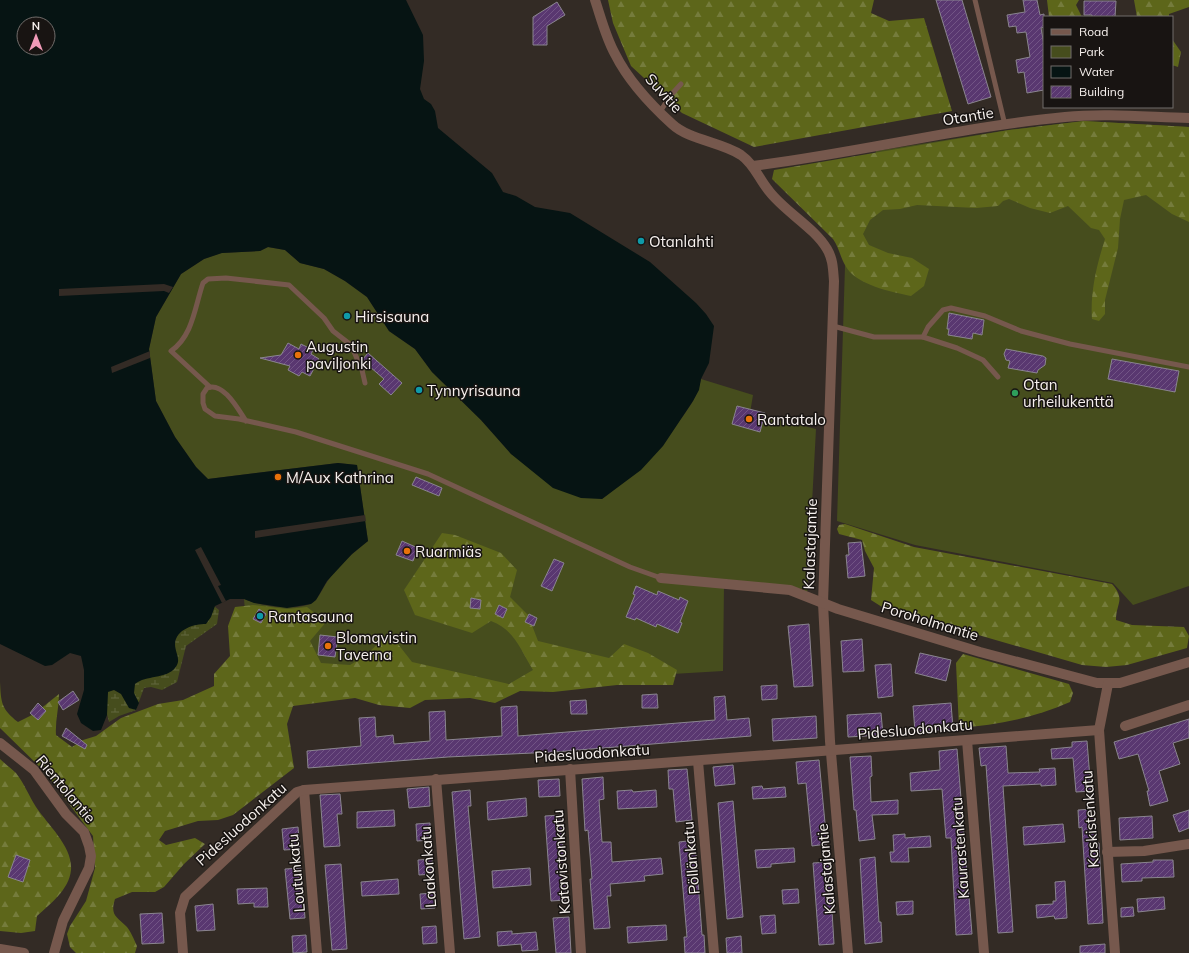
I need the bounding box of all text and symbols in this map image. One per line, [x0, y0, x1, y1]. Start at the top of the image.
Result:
north arrow [16, 16, 56, 56]
legend [1043, 16, 1173, 108]
text: N [32, 19, 40, 33]
text: Road [1079, 24, 1108, 39]
text: Park [1079, 44, 1105, 59]
text: Water [1079, 64, 1115, 79]
street label: Suvitie [641, 69, 687, 117]
text: Building [1079, 84, 1124, 99]
street label: Otantie [941, 103, 995, 129]
place label: Otanlahti [649, 232, 714, 251]
marker: Otanlahti [636, 236, 646, 246]
place label: Hirsisauna [355, 307, 429, 326]
marker: Hirsisauna [342, 311, 352, 321]
place label: Augustin paviljonki [306, 337, 371, 373]
marker: Augustin paviljonki [293, 350, 303, 360]
place label: Otan urheilukenttä [1023, 375, 1114, 411]
place label: Tynnyrisauna [427, 381, 520, 400]
marker: Tynnyrisauna [414, 385, 424, 395]
marker: Otan urheilukenttä [1010, 388, 1020, 398]
place label: Rantatalo [757, 410, 826, 429]
marker: Rantatalo [744, 414, 754, 424]
place label: M/Aux Kathrina [286, 468, 394, 487]
marker: M/Aux Kathrina [273, 472, 283, 482]
street label: Kalastajantie [799, 498, 821, 590]
place label: Ruarmiäs [415, 542, 482, 561]
marker: Ruarmiäs [402, 546, 412, 556]
street label: Poroholmantie [879, 597, 981, 645]
place label: Rantasauna [268, 607, 353, 626]
marker: Rantasauna [255, 611, 265, 621]
place label: Blomqvistin Taverna [336, 628, 417, 664]
marker: Blomqvistin Taverna [323, 641, 333, 651]
street label: Pidesluodonkatu [857, 714, 973, 744]
street label: Pidesluodonkatu [534, 739, 650, 767]
street label: Rientolantie [32, 751, 100, 827]
street label: Kaskistenkatu [1077, 770, 1103, 868]
street label: Pidesluodonkatu [192, 778, 290, 870]
street label: Kaurastenkatu [947, 797, 973, 899]
street label: Katavistonkatu [548, 809, 574, 915]
street label: Pöllänkatu [678, 821, 704, 895]
street label: Kalastajantie [813, 823, 839, 915]
street label: Laakonkatu [416, 826, 440, 908]
street label: Loutunkatu [283, 833, 309, 913]

